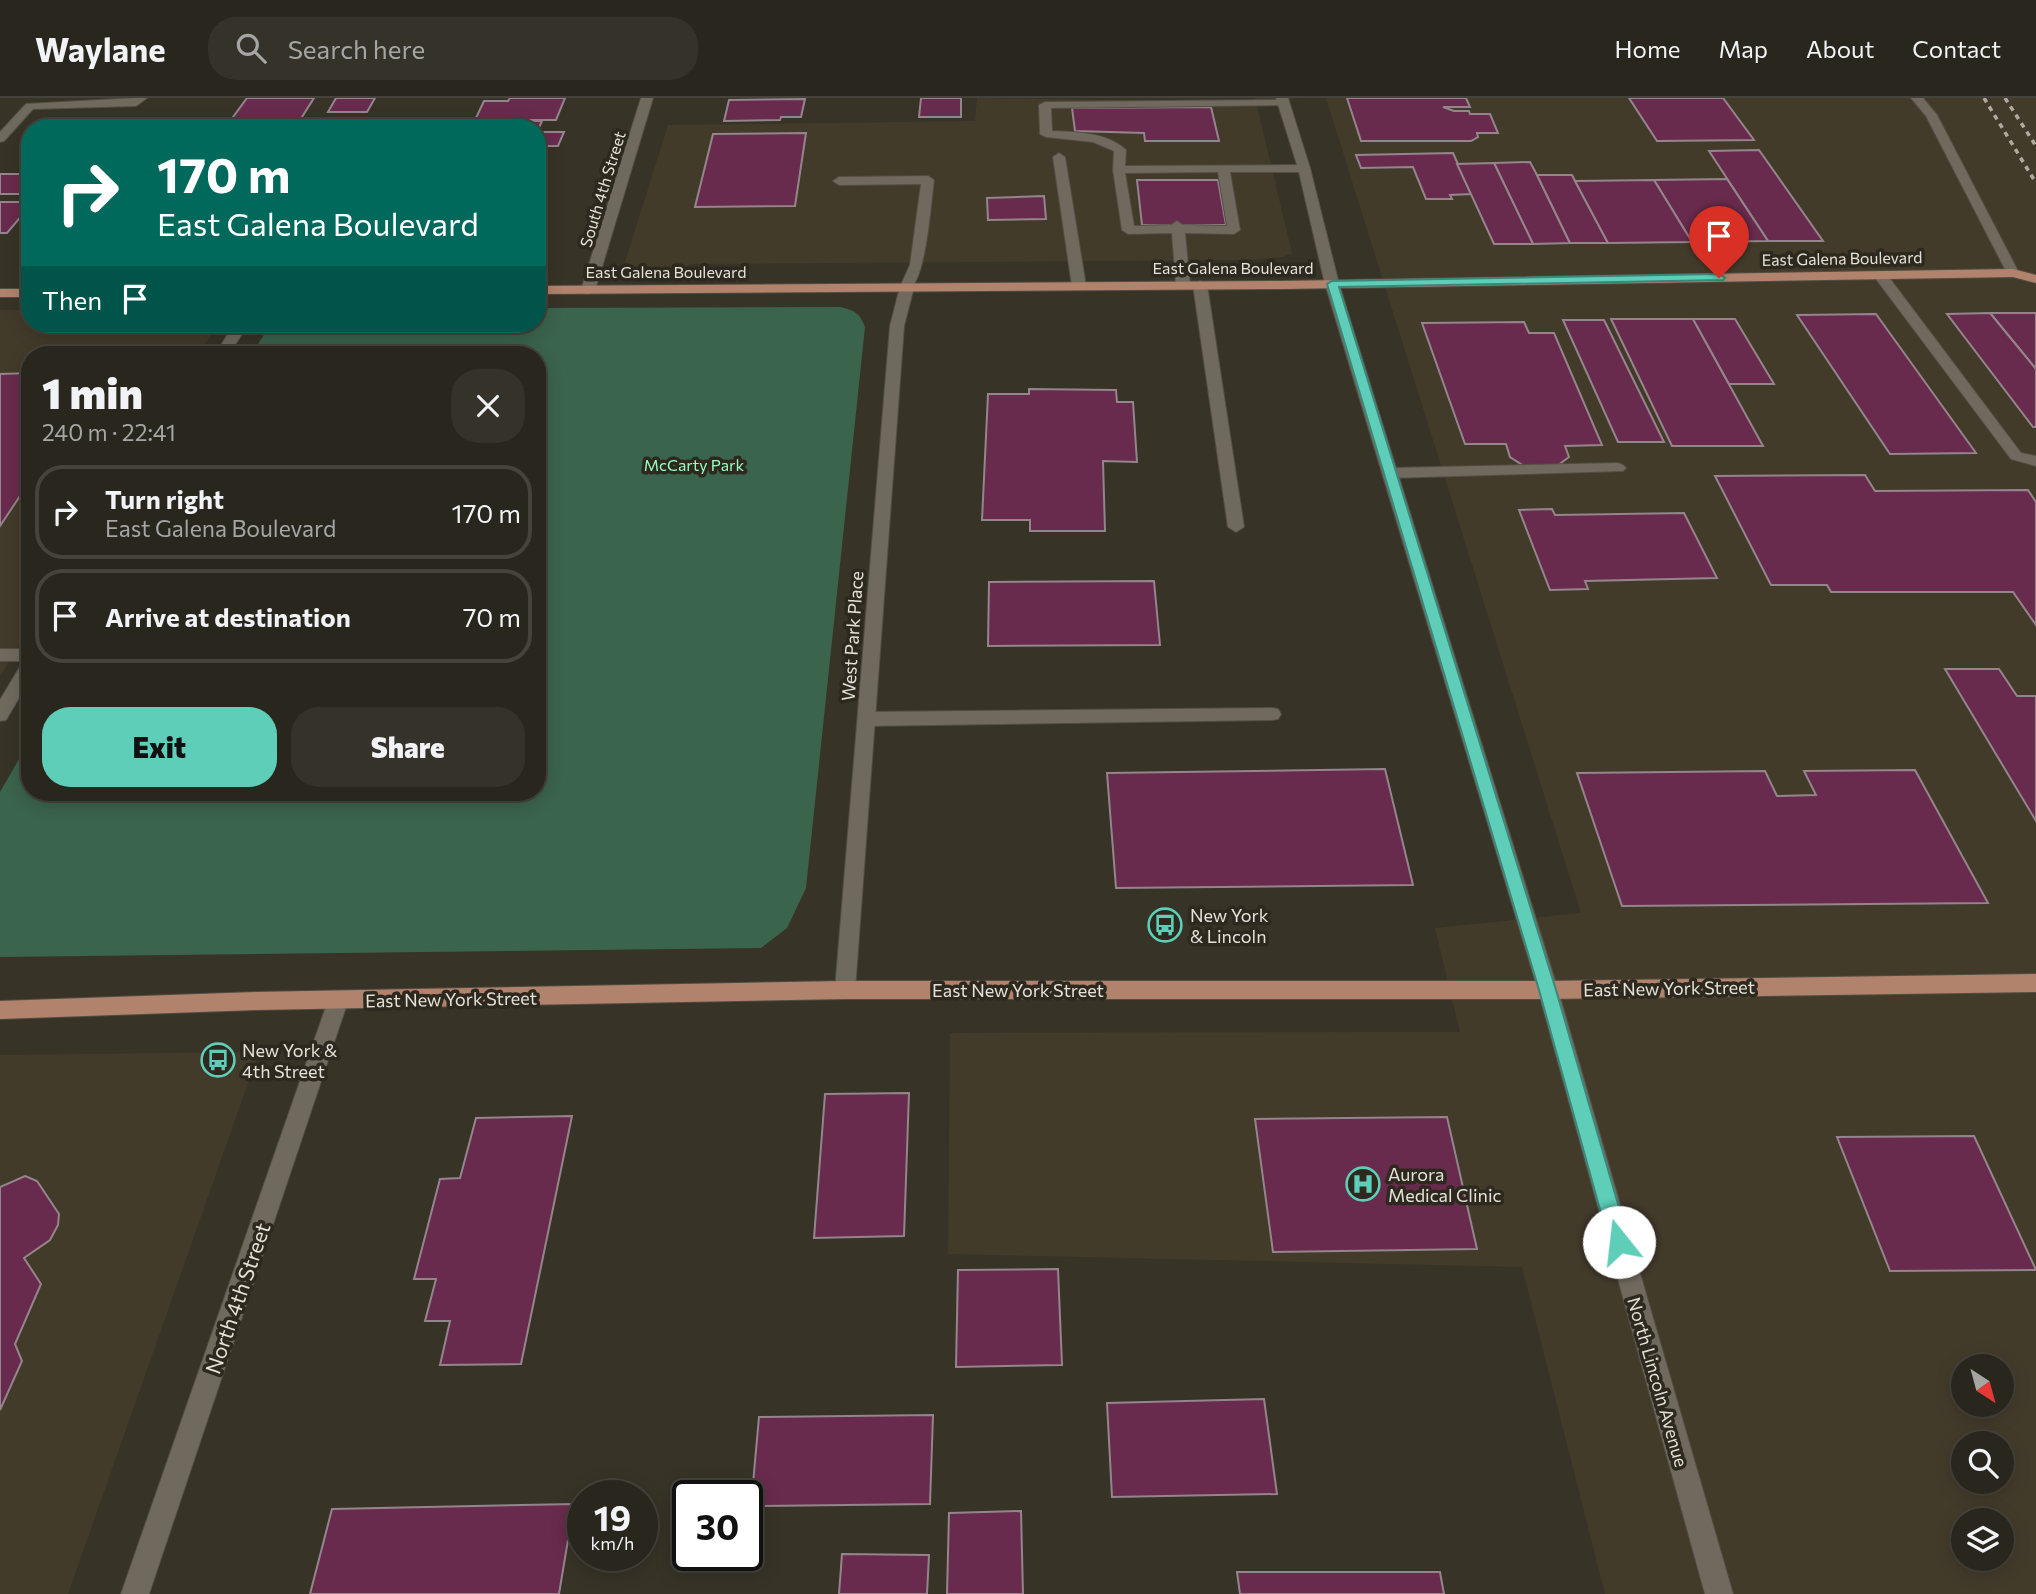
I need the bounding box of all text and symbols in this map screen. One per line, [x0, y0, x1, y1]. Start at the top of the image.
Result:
search box [208, 17, 698, 80]
text: Waylane [35, 28, 166, 69]
icon: search [232, 29, 270, 67]
text: Search here [288, 33, 425, 64]
text: Home [1615, 34, 1681, 63]
text: Map [1719, 34, 1768, 63]
text: About [1806, 34, 1874, 63]
text: Contact [1912, 34, 2001, 63]
street label: South 4th Street [575, 128, 629, 249]
text: 170 m [157, 143, 290, 203]
icon: right [42, 147, 133, 238]
text: East Galena Boulevard [157, 203, 479, 243]
pin [1689, 206, 1749, 278]
icon: arrive [1700, 217, 1738, 255]
street label: East Galena Boulevard [1761, 247, 1923, 269]
street label: East Galena Boulevard [1153, 258, 1313, 277]
street label: East Galena Boulevard [586, 262, 746, 281]
icon: arrive [116, 280, 154, 318]
text: Then [42, 284, 102, 315]
text: 1 min [42, 366, 143, 418]
button: close [451, 369, 525, 443]
text: 240 m · 22:41 [42, 418, 176, 446]
park label: McCarty Park [644, 455, 744, 474]
text: Turn right [105, 483, 224, 514]
icon: right [46, 493, 84, 531]
text: 170 m [452, 497, 521, 528]
text: East Galena Boulevard [105, 514, 336, 542]
street label: West Park Place [836, 570, 868, 702]
icon: arrive [46, 597, 84, 635]
text: Arrive at destination [105, 601, 351, 632]
text: 70 m [463, 601, 521, 632]
button: Exit [42, 707, 277, 787]
button: Share [291, 707, 525, 787]
place label: New York & Lincoln [1190, 904, 1269, 947]
bus stop icon: New York & Lincoln [1146, 906, 1184, 944]
street label: East New York Street [1583, 976, 1755, 1000]
street label: East New York Street [932, 979, 1104, 1001]
street label: East New York Street [365, 987, 537, 1011]
place label: New York & 4th Street [242, 1039, 337, 1082]
bus stop icon: New York & 4th Street [199, 1041, 237, 1079]
place label: Aurora Medical Clinic [1388, 1163, 1502, 1206]
hospital icon: Aurora Medical Clinic [1344, 1165, 1382, 1203]
position arrow [1582, 1205, 1656, 1279]
street label: North 4th Street [199, 1219, 275, 1377]
street label: North Lincoln Avenue [1623, 1294, 1693, 1470]
north arrow [1951, 1354, 2014, 1418]
map controls [1951, 1354, 2014, 1571]
button: search [1951, 1431, 2014, 1494]
speed limit sign: 30 [672, 1480, 763, 1571]
text: 19 [594, 1495, 631, 1538]
button: layers [1951, 1508, 2014, 1571]
text: km/h [591, 1532, 634, 1554]

